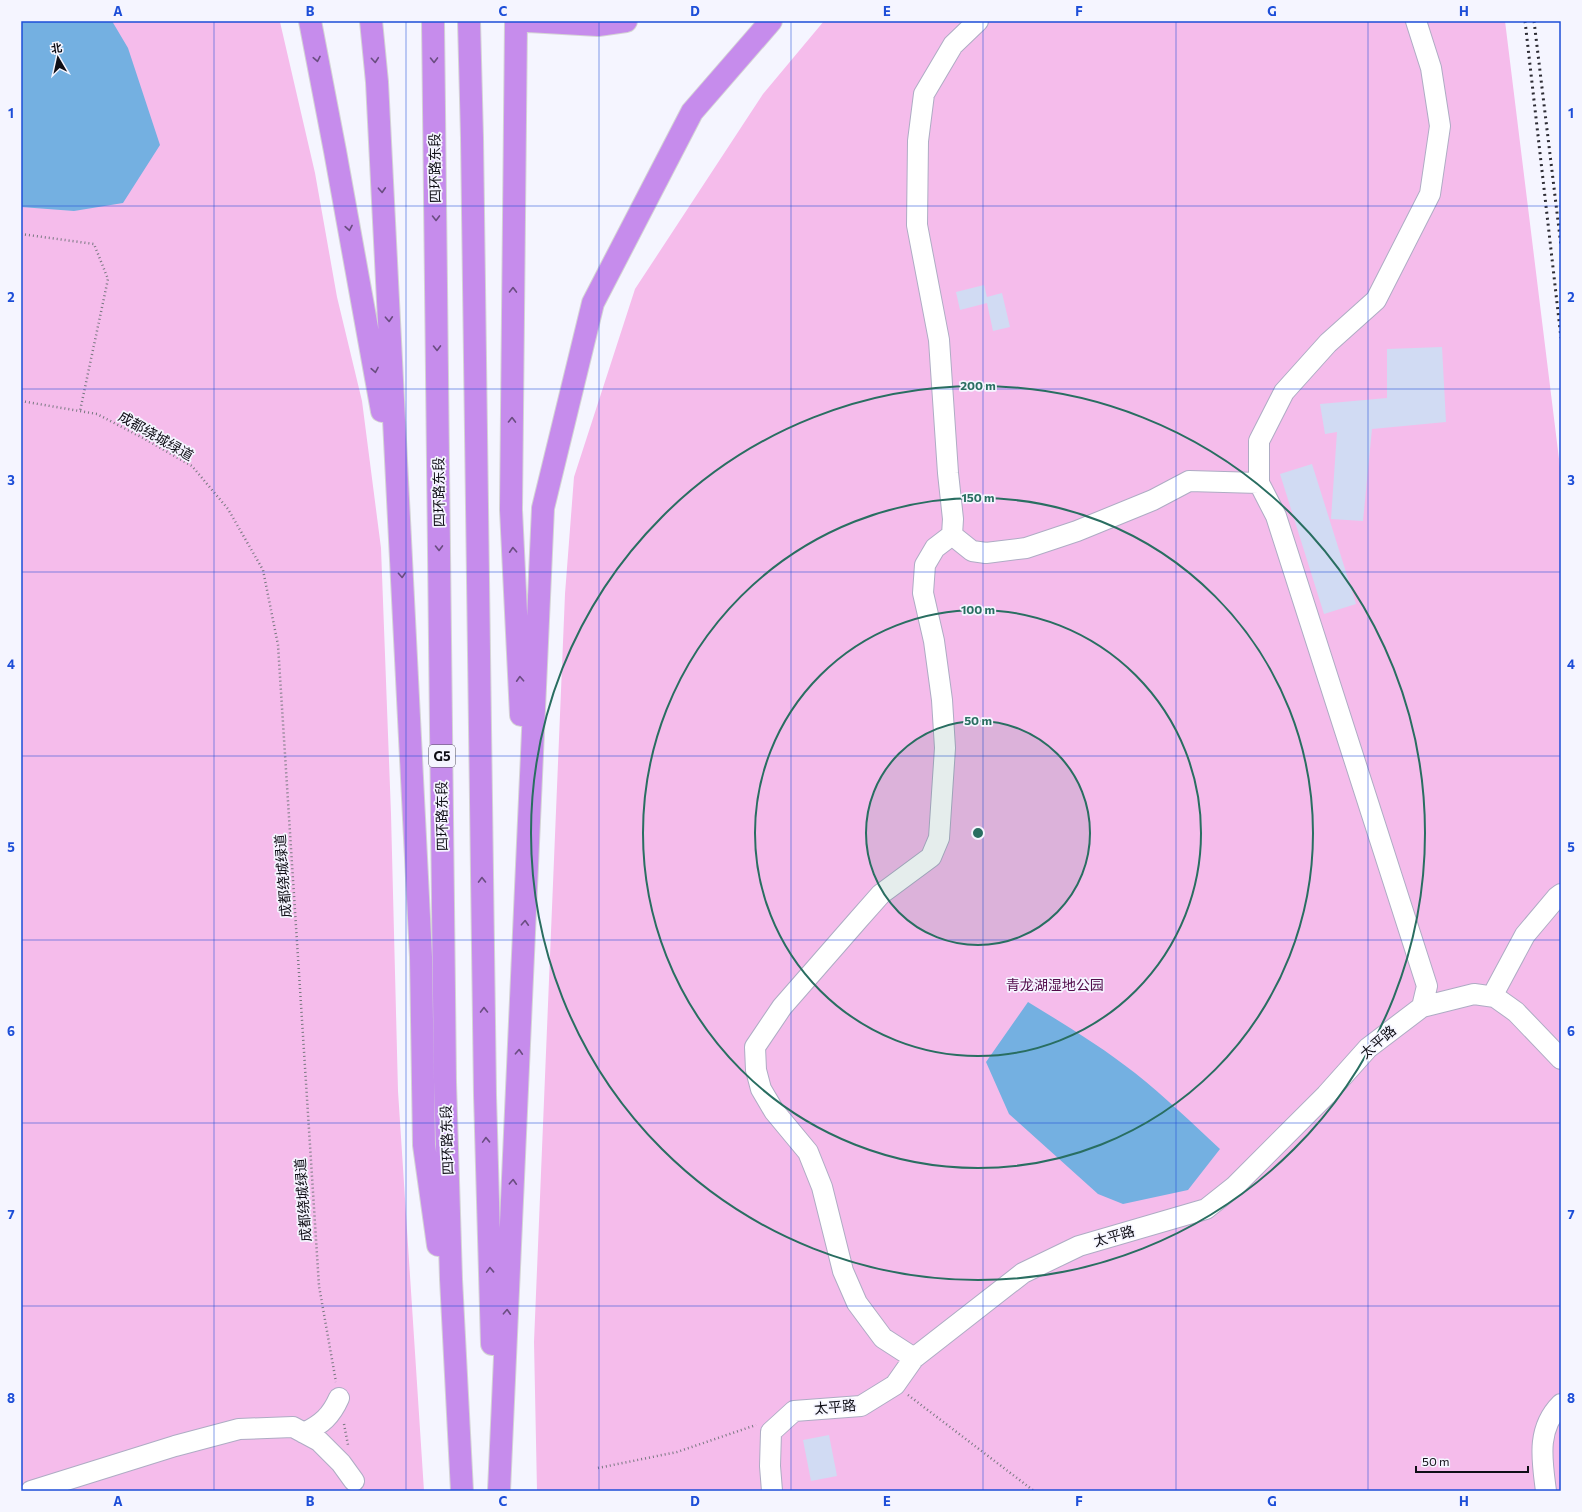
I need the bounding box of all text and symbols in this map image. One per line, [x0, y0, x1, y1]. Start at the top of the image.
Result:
text: A [113, 3, 123, 19]
text: B [306, 3, 315, 19]
text: C [499, 3, 508, 19]
text: D [690, 3, 700, 19]
text: E [883, 3, 891, 19]
text: F [1075, 3, 1083, 19]
text: G [1267, 3, 1277, 19]
text: H [1459, 3, 1469, 19]
north arrow [38, 38, 78, 78]
text: 北 [50, 40, 63, 55]
one-way arrow [312, 56, 321, 62]
one-way arrow [370, 57, 379, 63]
one-way arrow [430, 57, 438, 63]
text: 1 [8, 105, 14, 121]
text: 1 [1568, 105, 1574, 121]
street label: 四环路东段 [425, 133, 444, 203]
one-way arrow [378, 187, 387, 193]
one-way arrow [431, 215, 440, 221]
one-way arrow [344, 225, 353, 231]
one-way arrow [509, 287, 517, 293]
text: 2 [7, 289, 15, 305]
text: 2 [1567, 289, 1575, 305]
one-way arrow [385, 316, 393, 322]
one-way arrow [433, 345, 441, 351]
one-way arrow [370, 367, 378, 373]
text: 200 m [960, 378, 996, 392]
street label: 成都绕城绿道 [116, 407, 197, 464]
one-way arrow [508, 417, 516, 423]
street label: 四环路东段 [429, 457, 448, 527]
text: 3 [7, 472, 15, 488]
text: 3 [1567, 472, 1575, 488]
text: 150 m [961, 490, 995, 504]
one-way arrow [435, 545, 443, 551]
one-way arrow [508, 547, 517, 553]
one-way arrow [398, 572, 406, 578]
text: 100 m [961, 602, 995, 616]
text: 4 [7, 656, 15, 672]
text: 4 [1567, 656, 1575, 672]
one-way arrow [515, 676, 524, 682]
text: 50 m [964, 713, 992, 727]
road number: G5 [429, 745, 455, 767]
street label: 四环路东段 [432, 781, 451, 851]
centre of rings [971, 826, 985, 840]
street label: 成都绕城绿道 [271, 834, 294, 919]
text: 5 [7, 839, 15, 855]
text: 5 [1567, 839, 1575, 855]
one-way arrow [478, 877, 486, 883]
one-way arrow [520, 920, 529, 926]
park label: 青龙湖湿地公园 [1006, 976, 1104, 993]
one-way arrow [480, 1007, 488, 1013]
street label: 太平路 [1356, 1021, 1399, 1062]
text: 6 [7, 1023, 15, 1039]
text: 6 [1567, 1023, 1575, 1039]
one-way arrow [514, 1049, 523, 1055]
street label: 四环路东段 [437, 1105, 456, 1175]
one-way arrow [482, 1137, 491, 1143]
street label: 成都绕城绿道 [291, 1158, 314, 1243]
one-way arrow [508, 1179, 517, 1185]
text: 7 [7, 1206, 15, 1222]
text: 7 [1567, 1206, 1575, 1222]
street label: 太平路 [1091, 1222, 1136, 1249]
one-way arrow [486, 1267, 494, 1273]
one-way arrow [503, 1309, 511, 1315]
text: 8 [7, 1390, 15, 1406]
text: 8 [1567, 1390, 1575, 1406]
street label: 太平路 [813, 1396, 857, 1417]
scale bar [1416, 1448, 1528, 1474]
text: 50 m [1422, 1454, 1450, 1468]
text: A [113, 1493, 123, 1509]
text: B [306, 1493, 315, 1509]
text: C [499, 1493, 508, 1509]
text: D [690, 1493, 700, 1509]
text: E [883, 1493, 891, 1509]
text: F [1075, 1493, 1083, 1509]
text: G [1267, 1493, 1277, 1509]
text: H [1459, 1493, 1469, 1509]

